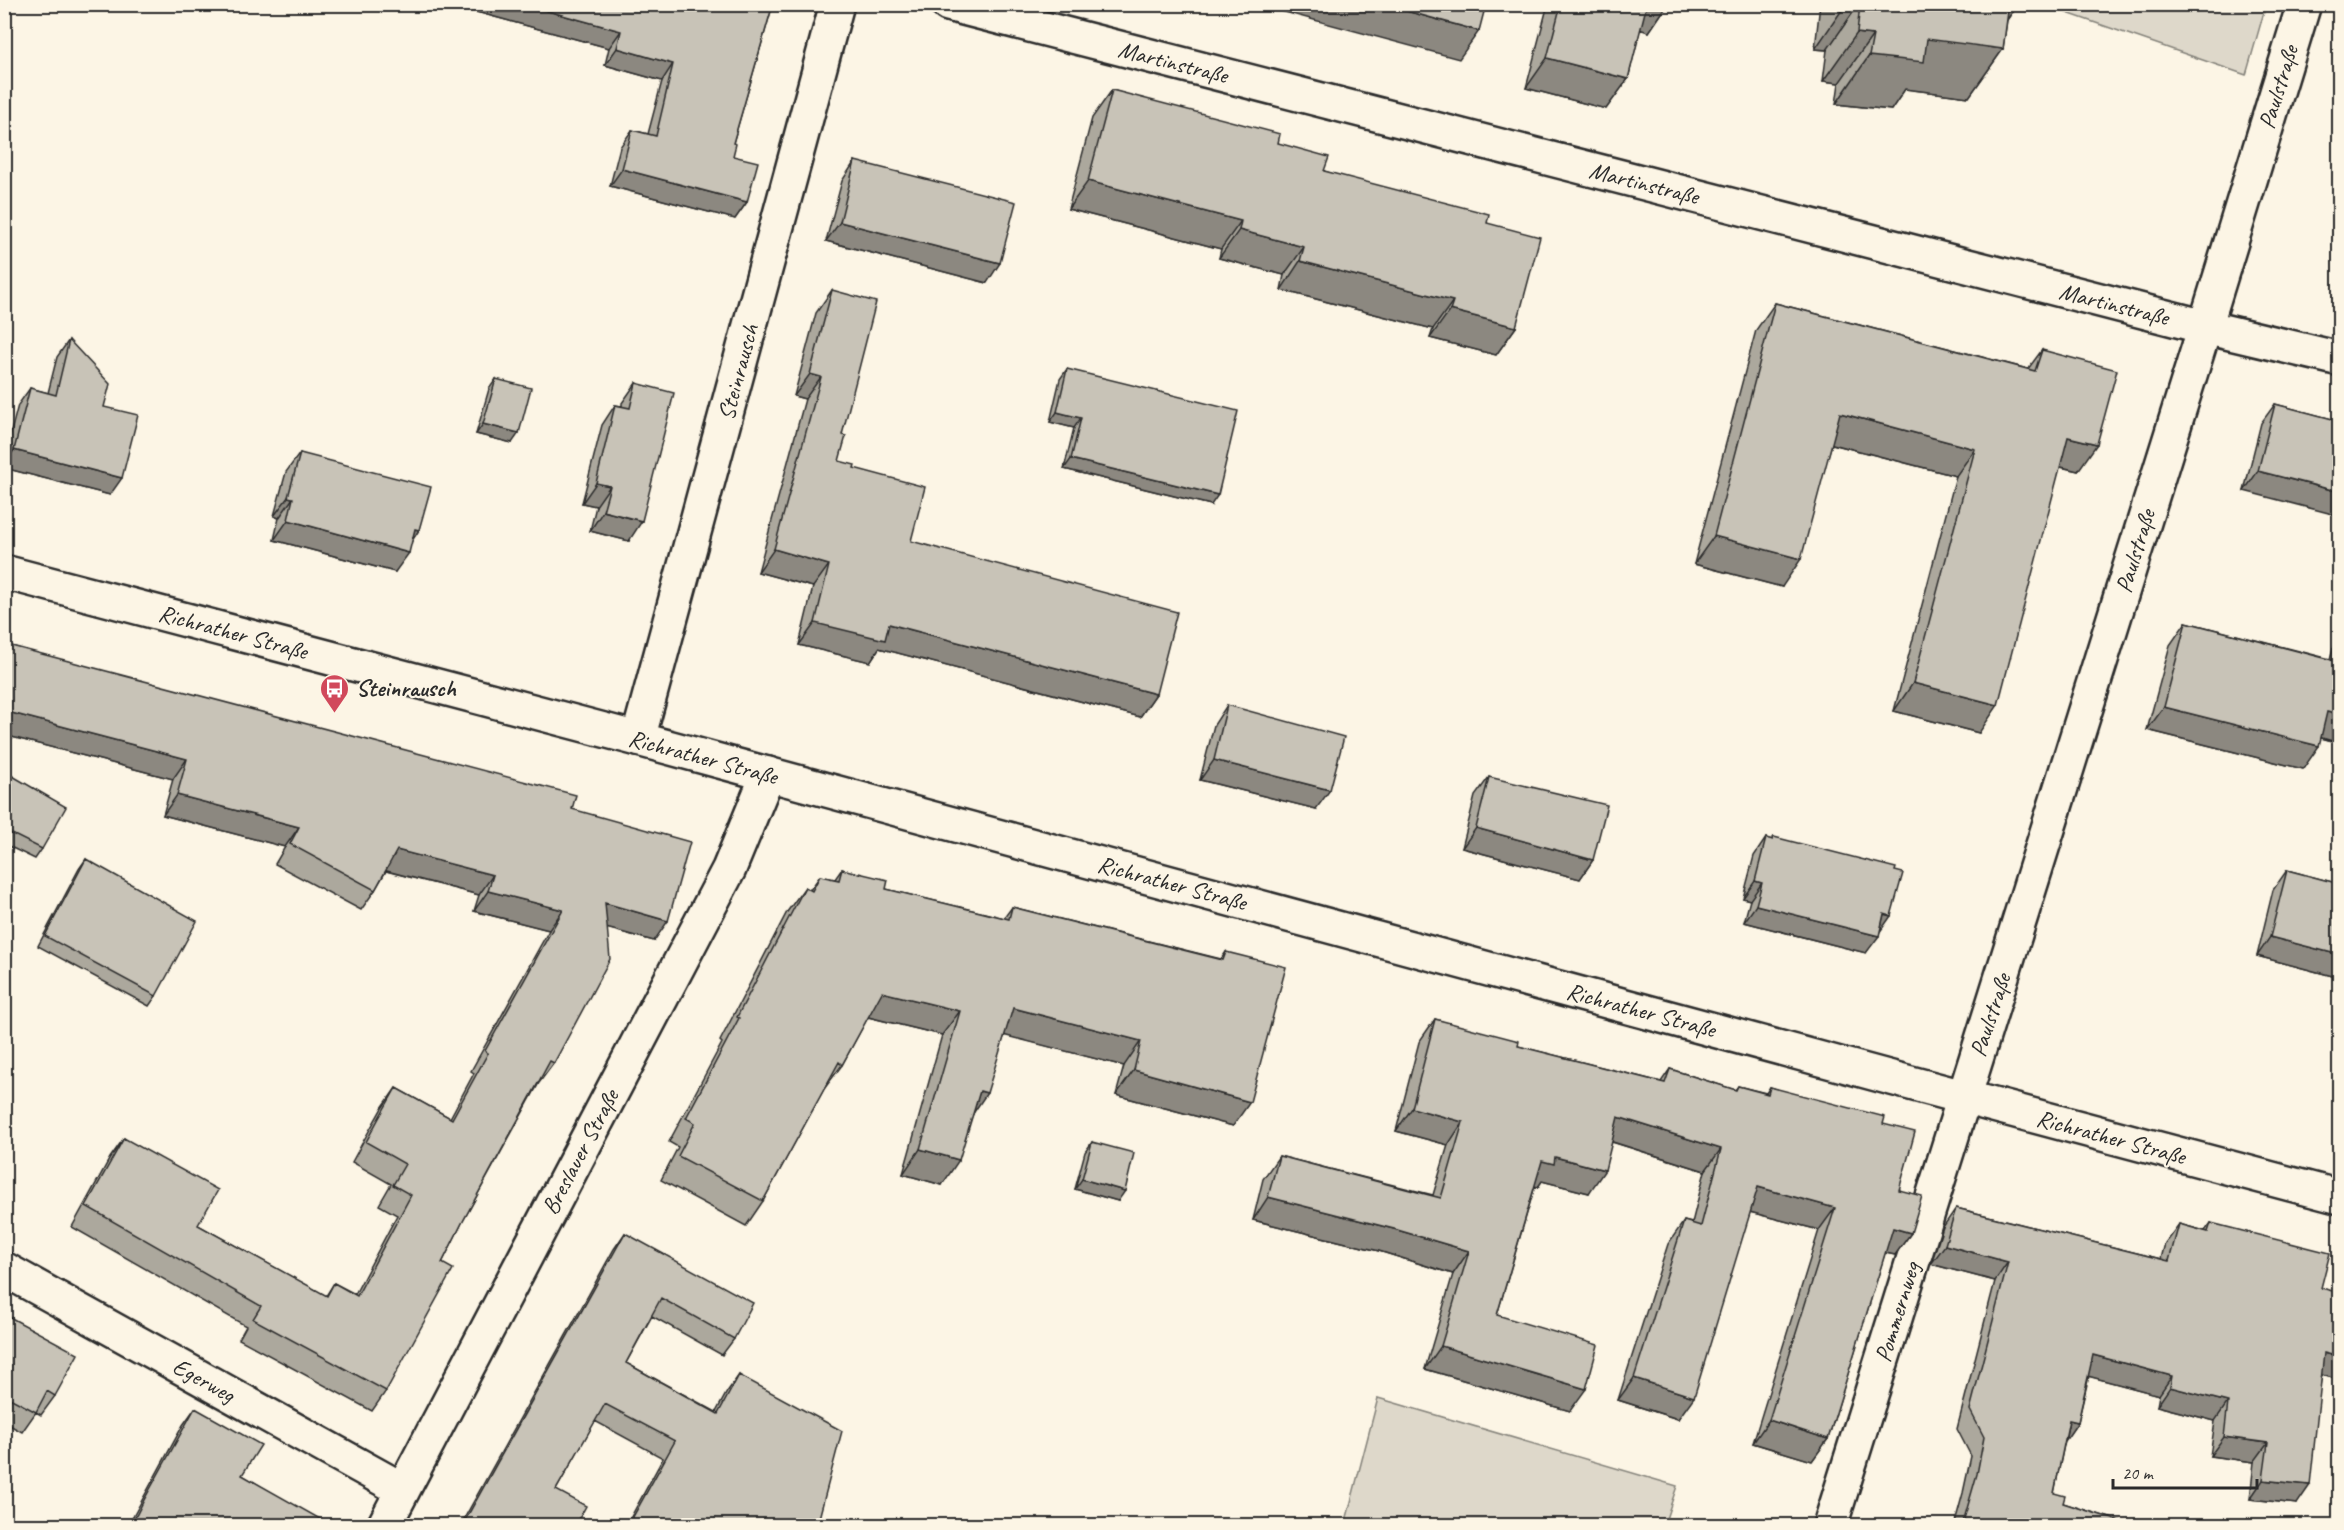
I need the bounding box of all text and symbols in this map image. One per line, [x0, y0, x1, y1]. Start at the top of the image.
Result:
street label: Martinstraße [1115, 34, 1233, 91]
street label: Paulstraße [2251, 40, 2305, 132]
street label: Martinstraße [1586, 155, 1704, 212]
street label: Martinstraße [2056, 276, 2174, 333]
street label: Steinrausch [711, 320, 765, 423]
street label: Paulstraße [2108, 504, 2162, 596]
street label: Richrather Straße [155, 598, 313, 667]
bus stop icon: Steinrausch [319, 672, 351, 714]
place label: Steinrausch [356, 673, 457, 703]
street label: Richrather Straße [625, 723, 783, 792]
street label: Richrather Straße [1094, 849, 1252, 918]
street label: Paulstraße [1963, 968, 2018, 1060]
street label: Richrather Straße [1563, 976, 1721, 1045]
street label: Breslauer Straße [535, 1082, 626, 1220]
street label: Richrather Straße [2033, 1103, 2191, 1172]
street label: Pommernweg [1868, 1257, 1927, 1366]
street label: Egerweg [168, 1351, 242, 1410]
scale bar [2113, 1452, 2257, 1490]
text: 20 m [2122, 1462, 2155, 1484]

